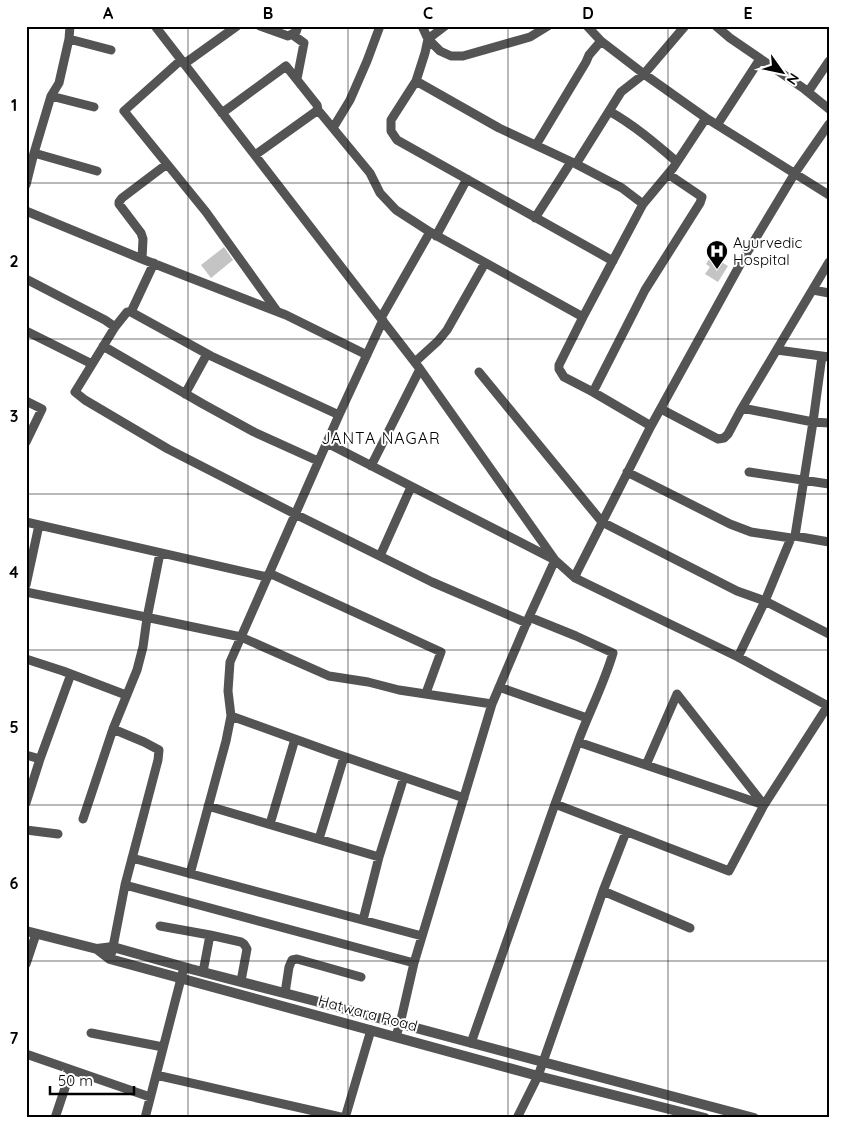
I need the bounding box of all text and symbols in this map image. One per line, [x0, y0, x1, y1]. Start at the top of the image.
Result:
text: A [103, 3, 114, 23]
text: B [263, 3, 273, 23]
text: C [423, 3, 433, 23]
text: D [582, 3, 594, 23]
text: E [743, 3, 753, 23]
north arrow [758, 48, 808, 98]
text: N [783, 70, 803, 88]
text: 1 [11, 95, 17, 115]
place label: Ayurvedic Hospital [733, 233, 803, 269]
hospital icon: Ayurvedic Hospital [705, 239, 729, 270]
text: 2 [9, 251, 19, 271]
text: 3 [10, 406, 18, 426]
district label: JANTA NAGAR [321, 428, 441, 448]
text: 4 [9, 562, 19, 582]
text: 5 [9, 717, 19, 737]
text: 6 [10, 873, 19, 893]
street label: Hatwara Road [316, 991, 420, 1035]
text: 7 [10, 1028, 19, 1048]
scale bar [50, 1064, 134, 1096]
text: 50 m [58, 1071, 93, 1090]

